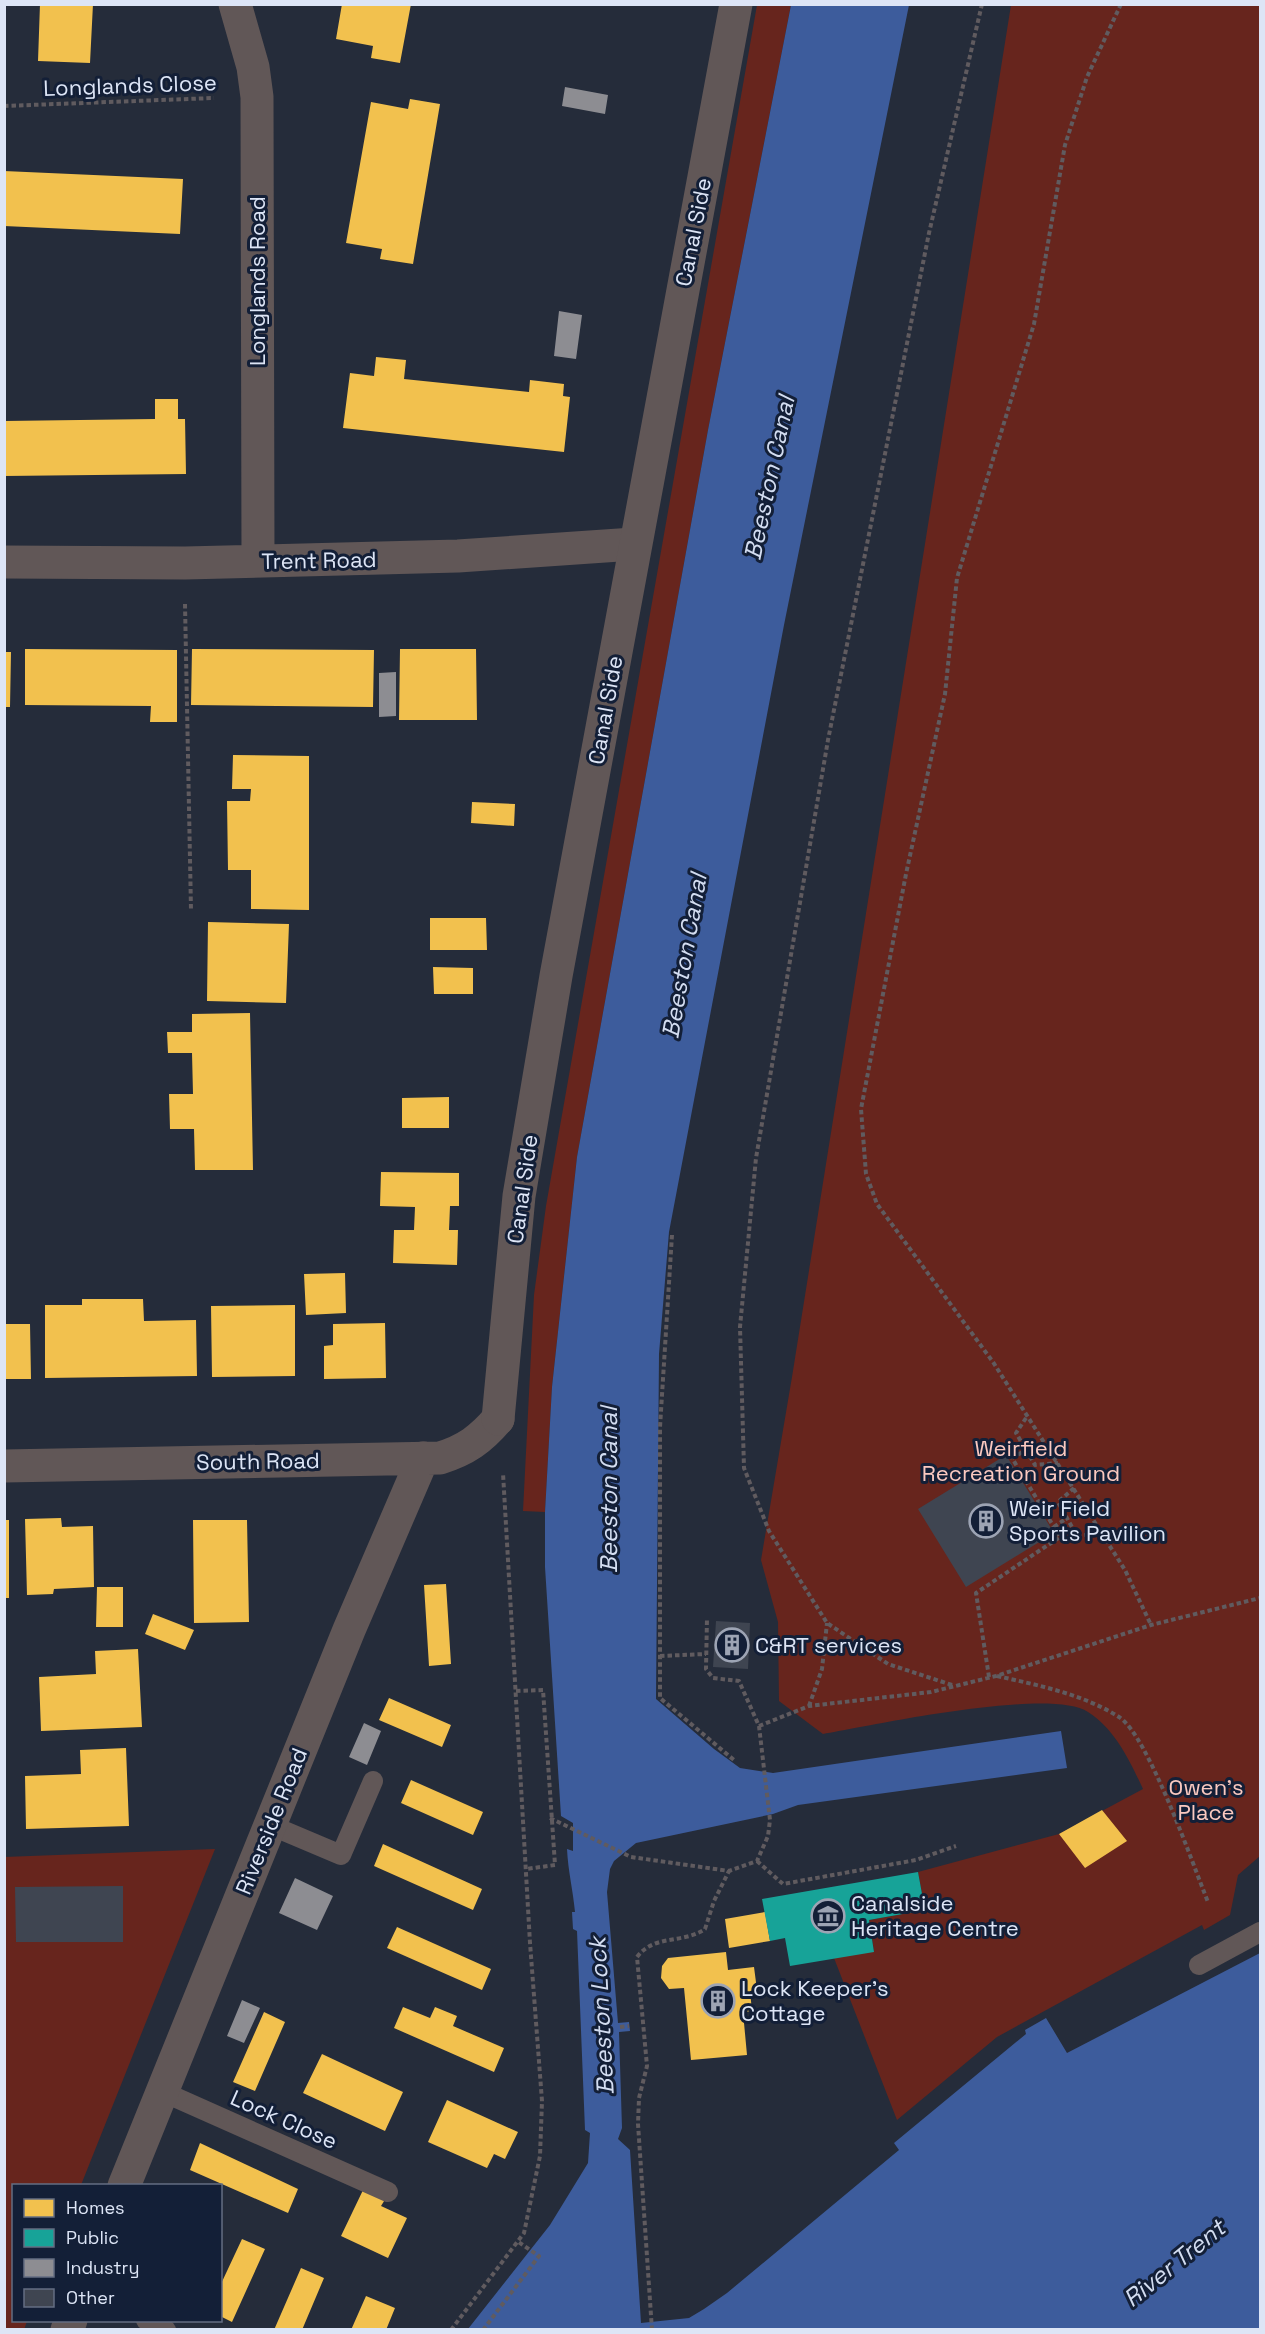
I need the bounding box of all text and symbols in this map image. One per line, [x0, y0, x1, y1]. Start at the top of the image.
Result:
street label: Longlands Close [43, 68, 217, 102]
street label: Canal Side [669, 175, 717, 289]
street label: Longlands Road [243, 196, 271, 366]
water label: Beeston Canal [737, 390, 802, 563]
street label: Trent Road [261, 545, 377, 575]
street label: Canal Side [582, 653, 628, 767]
water label: Beeston Canal [654, 868, 714, 1041]
street label: Canal Side [500, 1133, 544, 1245]
water label: Beeston Canal [593, 1404, 624, 1573]
park label: Weirfield Recreation Ground [922, 1434, 1120, 1487]
street label: South Road [196, 1446, 320, 1476]
place label: Weir Field Sports Pavilion [1009, 1494, 1166, 1547]
building icon: Weir Field Sports Pavilion [968, 1503, 1004, 1539]
building icon: C&RT services [714, 1627, 750, 1663]
place label: C&RT services [755, 1631, 902, 1659]
street label: Riverside Road [229, 1744, 313, 1898]
park label: Owen's Place [1168, 1773, 1244, 1826]
place label: Canalside Heritage Centre [851, 1889, 1019, 1942]
museum icon: Canalside Heritage Centre [810, 1898, 846, 1934]
water label: Beeston Lock [581, 1933, 621, 2096]
place label: Lock Keeper's Cottage [741, 1974, 889, 2027]
building icon: Lock Keeper's Cottage [700, 1983, 736, 2019]
street label: Lock Close [226, 2083, 342, 2155]
legend [12, 2184, 222, 2322]
text: Homes [66, 2196, 125, 2219]
water label: River Trent [1117, 2211, 1233, 2314]
text: Public [66, 2226, 119, 2249]
text: Industry [66, 2256, 139, 2279]
text: Other [66, 2286, 115, 2309]

